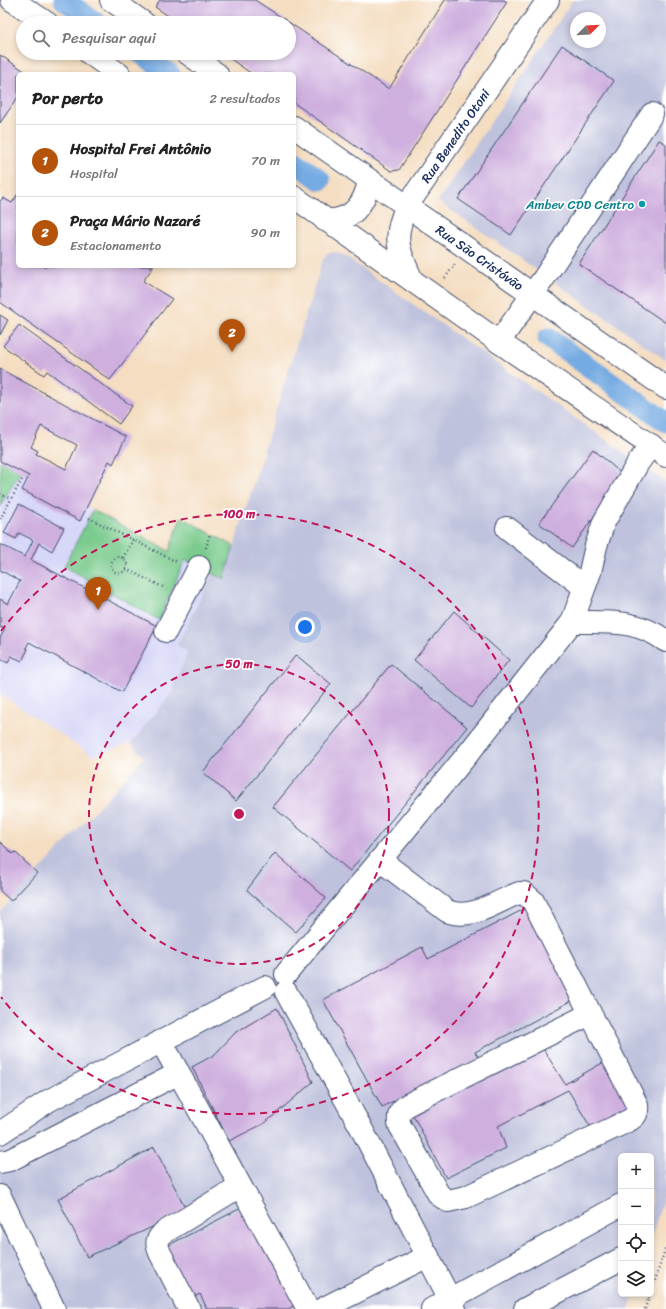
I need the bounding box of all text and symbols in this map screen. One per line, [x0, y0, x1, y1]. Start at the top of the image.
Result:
north arrow [570, 12, 606, 48]
search box [16, 16, 296, 60]
text: Pesquisar aqui [62, 25, 156, 51]
icon: search [30, 27, 52, 49]
text: Por perto [32, 83, 103, 113]
street label: Rua Benedito Otoni [415, 84, 496, 188]
text: 2 resultados [209, 87, 280, 110]
text: Hospital Frei Antônio [70, 136, 211, 162]
text: 1 [42, 149, 48, 172]
text: 70 m [251, 149, 280, 172]
text: Hospital [70, 162, 118, 185]
place label: Ambev CDD Centro [525, 193, 634, 216]
marker: Ambev CDD Centro [637, 199, 647, 209]
text: Praça Mário Nazaré [70, 208, 200, 234]
street label: Rua São Cristóvão [431, 219, 529, 297]
text: 2 [41, 221, 49, 244]
text: 90 m [250, 221, 280, 244]
text: Estacionamento [70, 234, 161, 257]
pin: 2 [219, 319, 245, 352]
text: 100 m [223, 503, 256, 525]
pin: 1 [85, 577, 111, 610]
your location [295, 617, 315, 637]
text: 50 m [225, 653, 253, 675]
centre of rings [232, 807, 246, 821]
map controls [618, 1153, 654, 1297]
button: + [618, 1153, 654, 1189]
button: − [618, 1189, 654, 1225]
button: locate [618, 1225, 654, 1261]
button: layers [618, 1261, 654, 1297]

